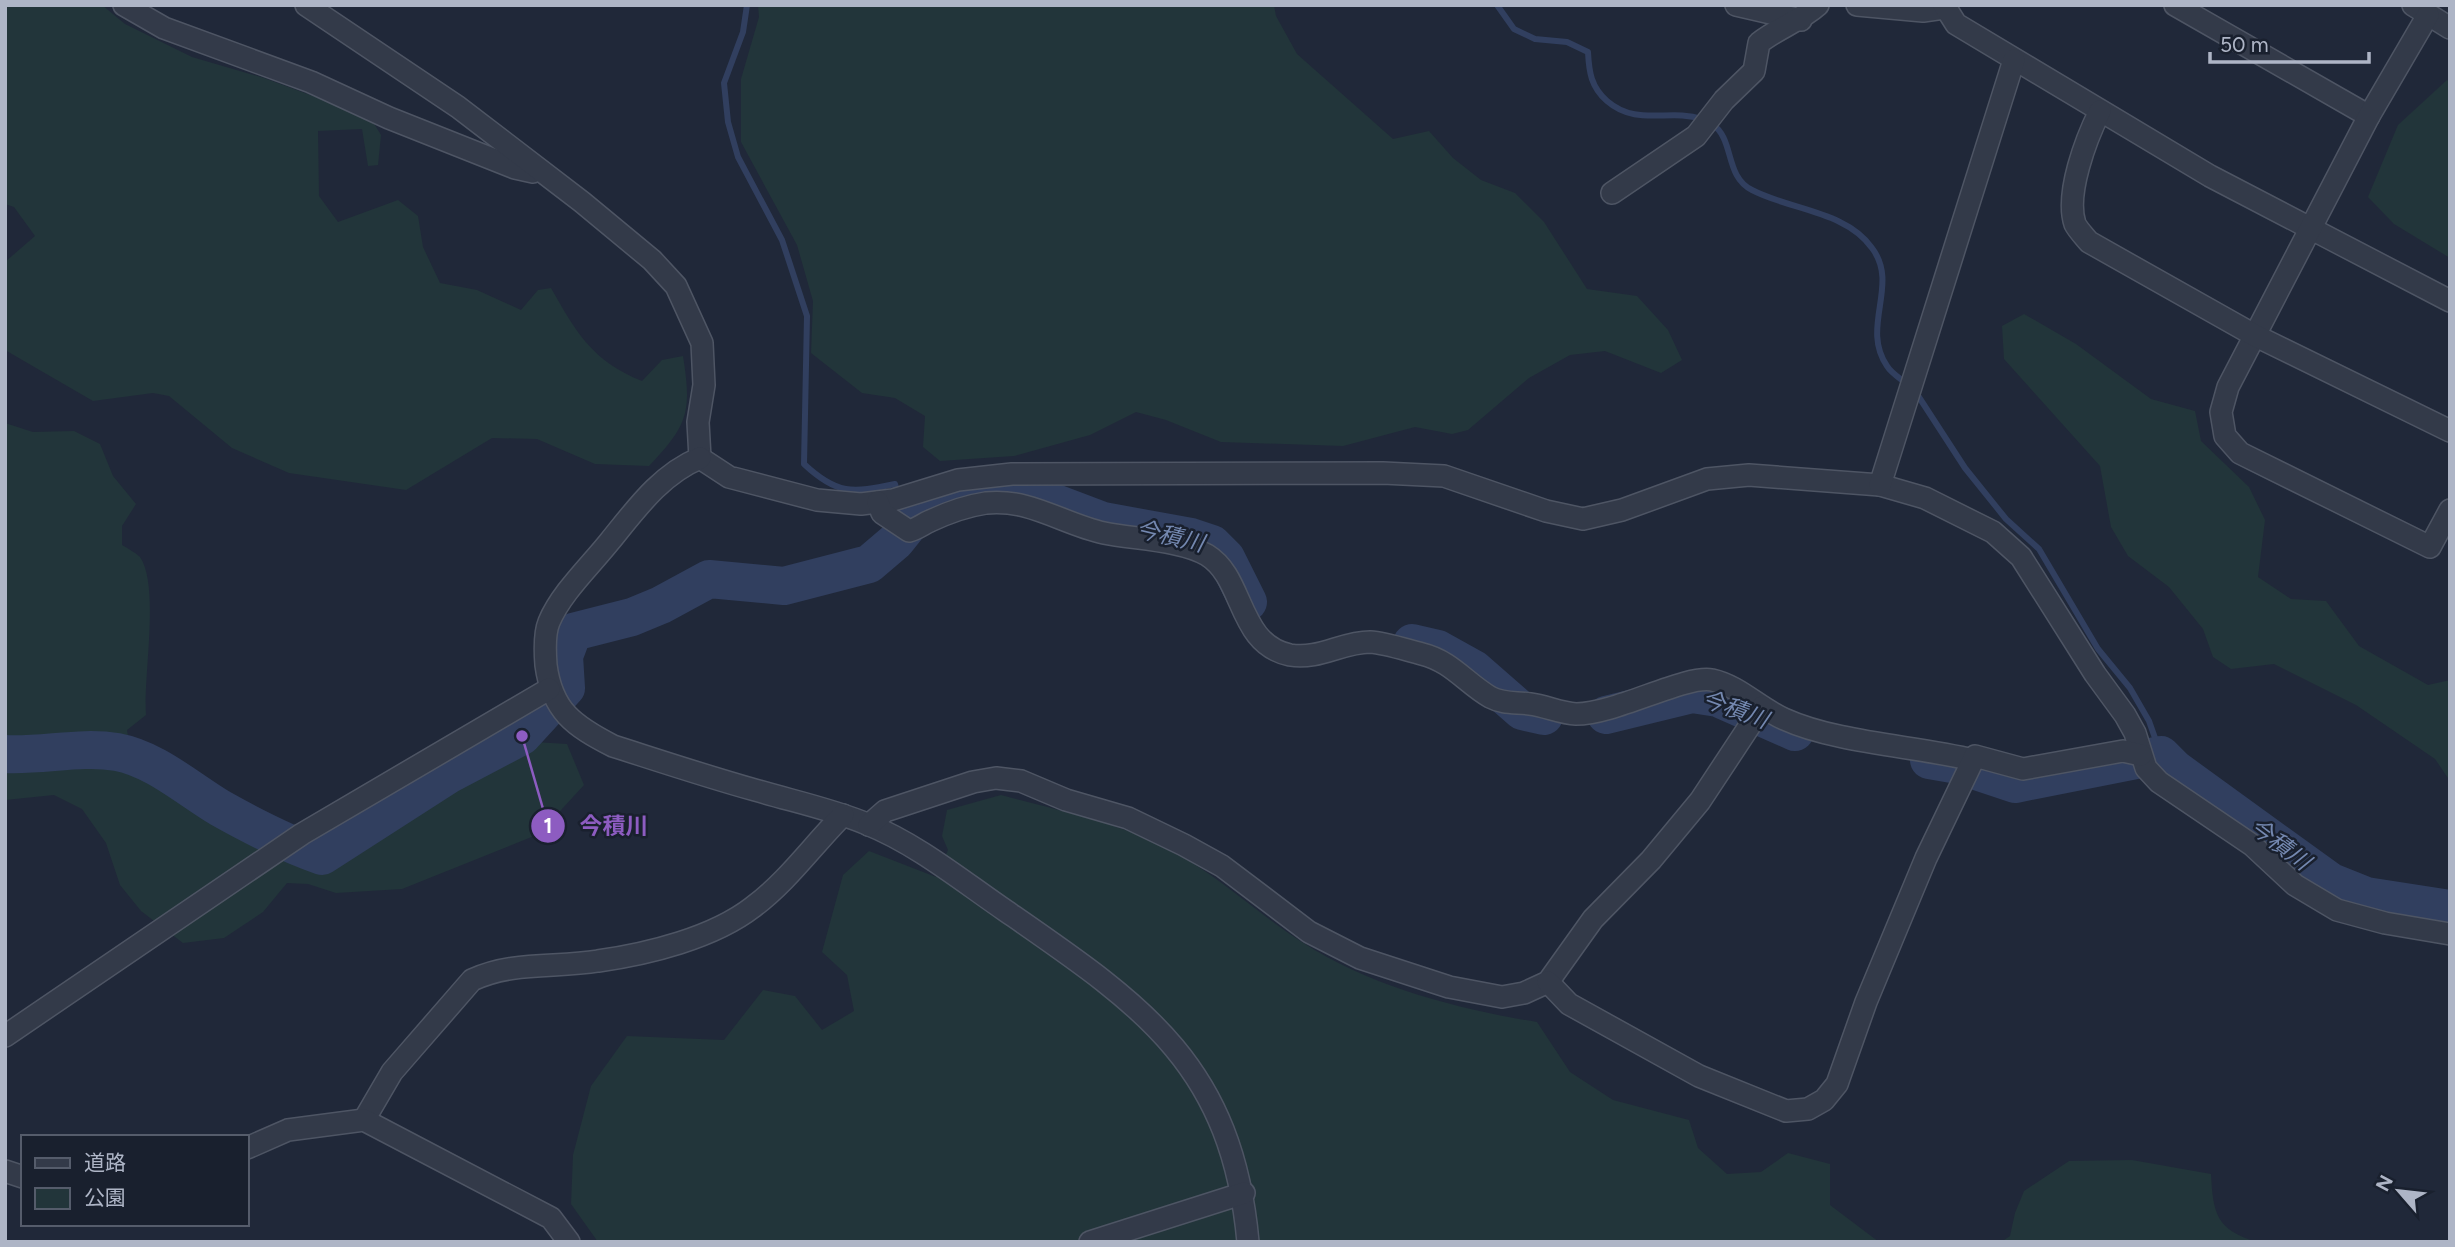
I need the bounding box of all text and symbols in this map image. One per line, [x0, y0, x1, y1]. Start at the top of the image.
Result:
scale bar [2210, 21, 2369, 65]
text: 50 m [2220, 32, 2269, 57]
water label: 今積川 [1133, 515, 1210, 558]
water label: 今積川 [1698, 684, 1775, 735]
callout: 今積川 [530, 804, 662, 848]
text: 今積川 [580, 812, 649, 840]
water label: 今積川 [2244, 812, 2318, 878]
text: 1 [544, 813, 552, 838]
legend [21, 1135, 248, 1226]
text: 道路 [84, 1150, 126, 1175]
north arrow [2364, 1156, 2434, 1226]
text: N [2371, 1171, 2398, 1195]
text: 公園 [84, 1185, 126, 1210]

